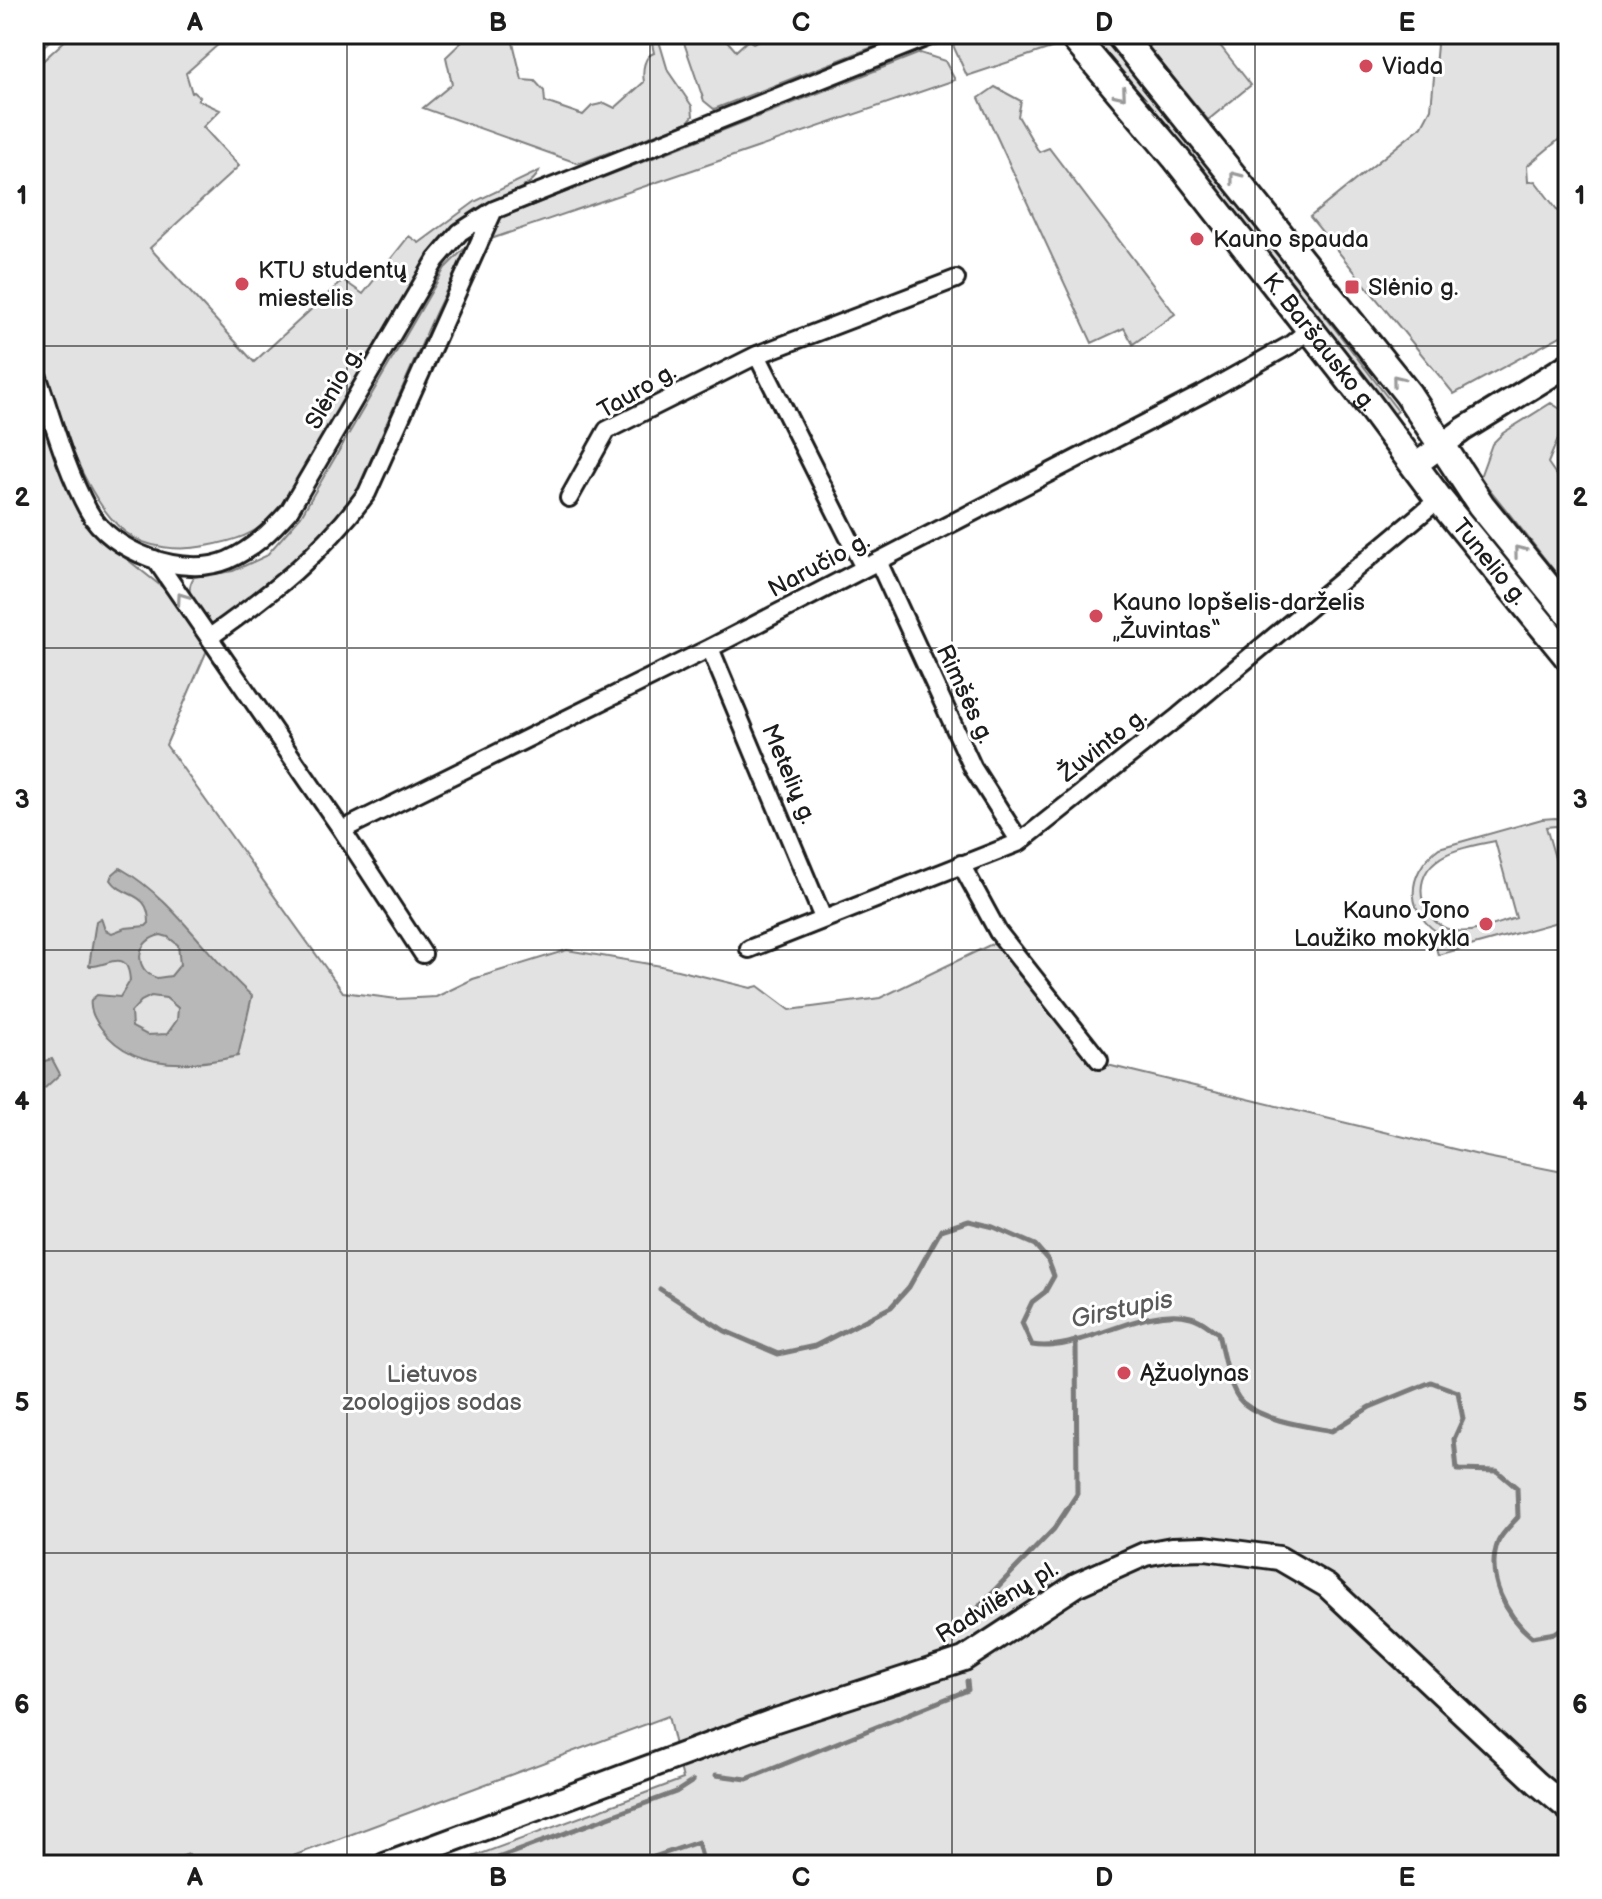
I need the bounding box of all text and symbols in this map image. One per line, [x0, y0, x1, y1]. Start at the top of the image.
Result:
text: A [186, 8, 203, 39]
text: B [489, 8, 507, 39]
text: C [792, 8, 810, 39]
text: D [1095, 8, 1113, 39]
text: E [1399, 8, 1416, 39]
place label: Viada [1382, 52, 1443, 81]
marker: Viada [1357, 57, 1375, 75]
one-way arrow [1111, 84, 1126, 99]
one-way arrow [1230, 172, 1245, 186]
text: 1 [17, 181, 27, 212]
text: 1 [1575, 181, 1585, 212]
place label: Kauno spauda [1213, 225, 1369, 254]
marker: Kauno spauda [1188, 230, 1206, 248]
place label: KTU studentų miestelis [258, 256, 407, 313]
street label: K. Baršausko g. [1257, 267, 1383, 417]
place label: Slėnio g. [1368, 273, 1458, 302]
marker: KTU studentų miestelis [233, 275, 251, 293]
marker: Slėnio g. [1343, 278, 1361, 296]
street label: Slėnio g. [299, 342, 369, 434]
street label: Tauro g. [593, 357, 681, 425]
one-way arrow [1392, 375, 1407, 390]
text: 2 [14, 483, 30, 514]
text: 2 [1572, 483, 1588, 514]
street label: Tunelio g. [1446, 512, 1534, 611]
street label: Naručio g. [763, 526, 875, 604]
one-way arrow [1514, 546, 1529, 560]
place label: Kauno lopšelis-darželis „Žuvintas“ [1112, 588, 1365, 645]
one-way arrow [177, 593, 192, 607]
marker: Kauno lopšelis-darželis „Žuvintas“ [1087, 607, 1105, 625]
street label: Rimšės g. [930, 640, 1000, 748]
street label: Žuvinto g. [1052, 701, 1153, 789]
street label: Metelių g. [755, 720, 823, 828]
text: 3 [14, 785, 30, 816]
text: 3 [1572, 785, 1588, 816]
place label: Kauno Jono Laužiko mokykla [1294, 896, 1470, 953]
marker: Kauno Jono Laužiko mokykla [1477, 915, 1495, 933]
text: 4 [14, 1087, 30, 1118]
text: 4 [1572, 1087, 1588, 1118]
water label: Girstupis [1068, 1284, 1176, 1336]
place label: Ąžuolynas [1140, 1359, 1249, 1388]
park label: Lietuvos zoologijos sodas [342, 1360, 522, 1417]
marker: Ąžuolynas [1115, 1364, 1133, 1382]
text: 5 [14, 1388, 30, 1419]
text: 5 [1572, 1388, 1588, 1419]
street label: Radvilėnų pl. [931, 1554, 1063, 1650]
text: 6 [14, 1690, 30, 1721]
text: 6 [1572, 1690, 1588, 1721]
text: A [186, 1863, 203, 1894]
text: B [489, 1863, 507, 1894]
text: C [792, 1863, 810, 1894]
text: D [1095, 1863, 1113, 1894]
text: E [1399, 1863, 1416, 1894]

